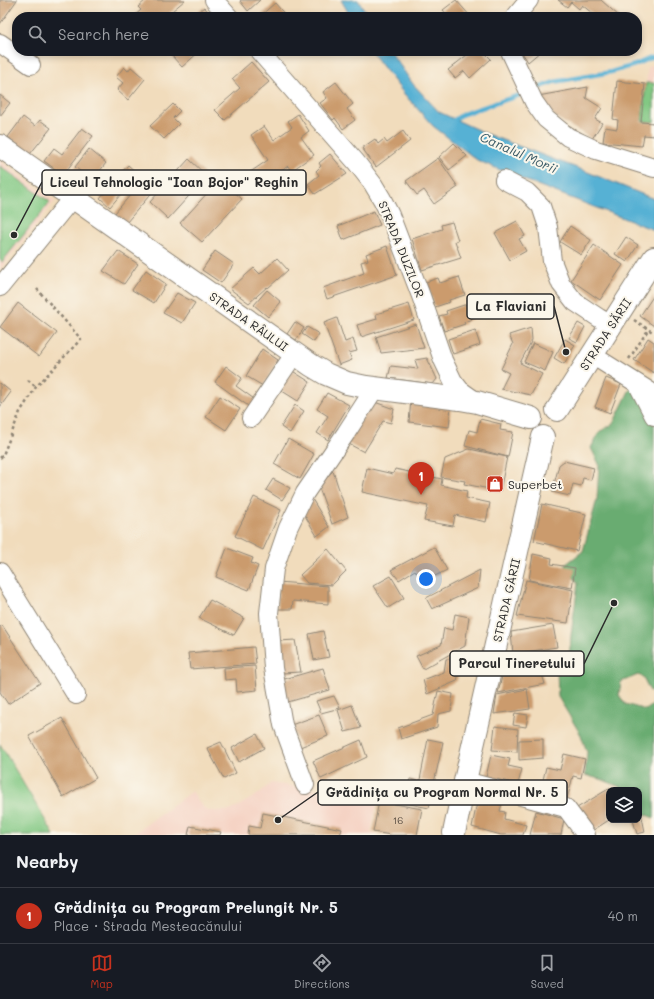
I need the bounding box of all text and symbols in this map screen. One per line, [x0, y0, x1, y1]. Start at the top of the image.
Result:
search box [12, 12, 642, 56]
icon: search [26, 23, 48, 45]
text: Search here [58, 24, 149, 44]
water label: Canalul Morii [478, 127, 560, 177]
callout: Liceul Tehnologic "Ioan Bojor" Reghin [42, 170, 306, 195]
text: Liceul Tehnologic "Ioan Bojor" Reghin [50, 173, 298, 190]
street label: STRADA DUZILOR [375, 198, 429, 300]
street label: STRADA RÂULUI [206, 288, 292, 354]
callout: La Flaviani [467, 294, 554, 319]
street label: STRADA SĂRII [576, 295, 634, 373]
text: La Flaviani [475, 297, 547, 314]
pin: 1 [408, 462, 434, 495]
shop icon: Superbet [485, 474, 505, 494]
place label: Superbet [508, 476, 563, 492]
street label: STRADA GĂRII [489, 557, 523, 643]
your location [416, 569, 436, 589]
callout: Parcul Tineretului [450, 651, 584, 676]
text: Parcul Tineretului [458, 654, 576, 671]
callout: Grădinița cu Program Normal Nr. 5 [318, 780, 567, 805]
text: Grădinița cu Program Normal Nr. 5 [326, 783, 559, 802]
map controls [606, 787, 642, 823]
button: layers [606, 787, 642, 823]
house number: 16 [393, 813, 403, 827]
text: Nearby [16, 850, 78, 872]
text: Grădinița cu Program Prelungit Nr. 5 [54, 897, 338, 917]
text: 1 [26, 907, 32, 924]
text: 40 m [608, 907, 638, 924]
text: Place · Strada Mesteacănului [54, 917, 242, 934]
tab: Map [91, 952, 113, 991]
tab: Directions [294, 952, 350, 991]
tab: Saved [531, 952, 563, 991]

